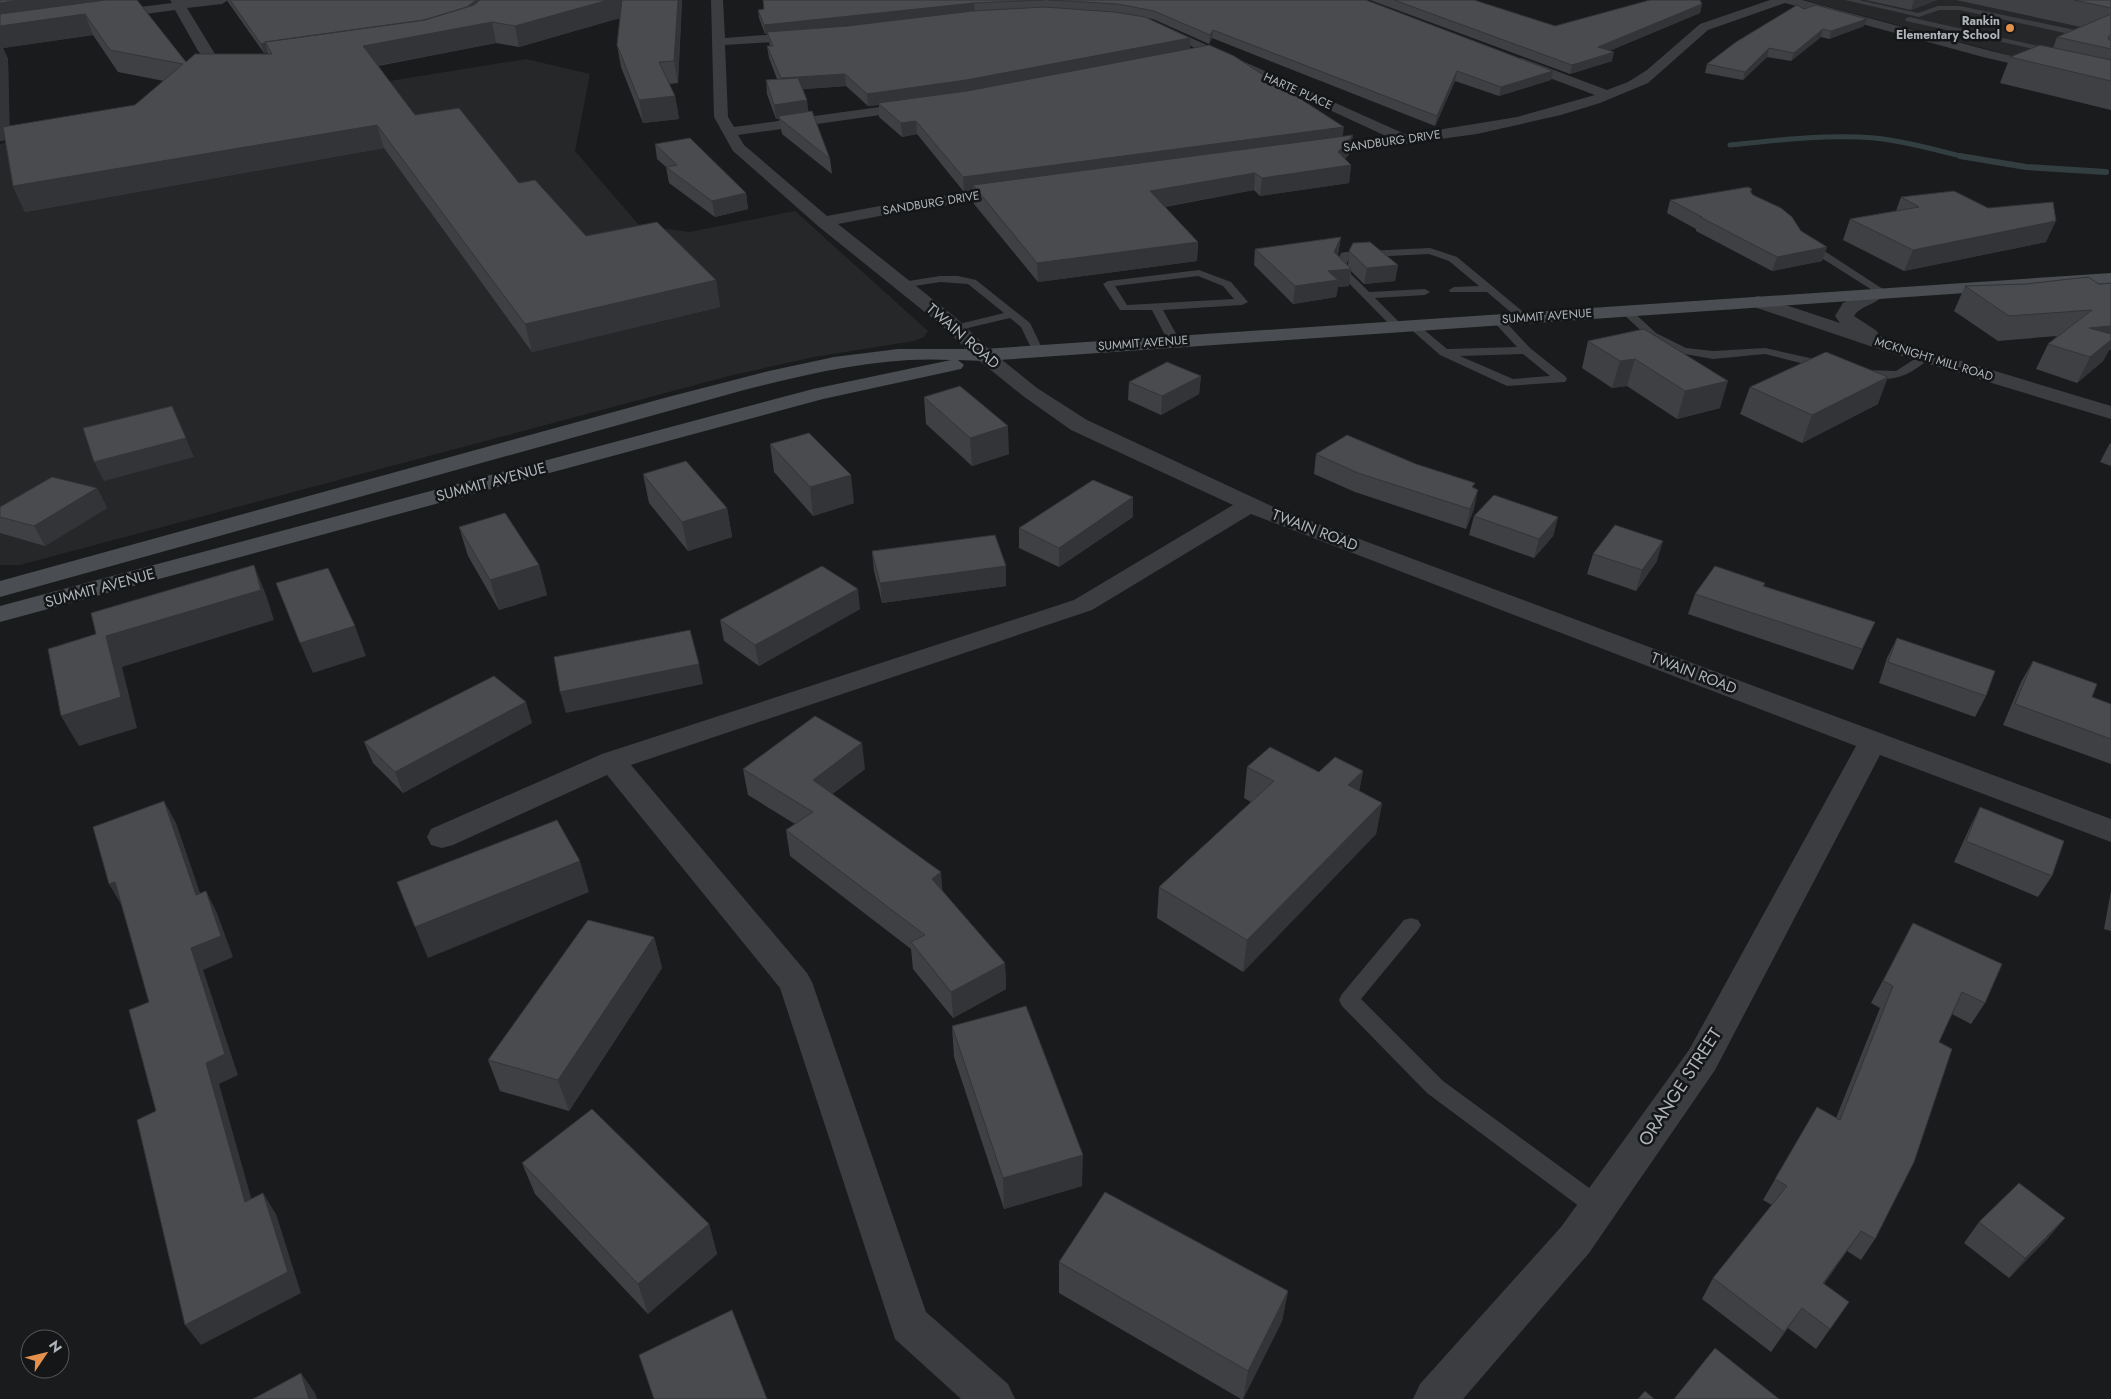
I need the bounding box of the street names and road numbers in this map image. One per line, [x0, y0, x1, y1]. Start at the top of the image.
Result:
street label: HARTE PLACE [1261, 68, 1335, 114]
street label: SANDBURG DRIVE [1342, 125, 1442, 157]
street label: SANDBURG DRIVE [881, 186, 981, 220]
street label: TWAIN ROAD [922, 298, 1004, 374]
street label: SUMMIT AVENUE [1501, 304, 1593, 328]
street label: SUMMIT AVENUE [1097, 331, 1189, 355]
street label: MCKNIGHT MILL ROAD [1873, 332, 1995, 386]
street label: SUMMIT AVENUE [434, 457, 548, 507]
street label: TWAIN ROAD [1269, 504, 1361, 556]
street label: SUMMIT AVENUE [43, 563, 157, 613]
street label: TWAIN ROAD [1648, 647, 1740, 699]
street label: ORANGE STREET [1632, 1022, 1728, 1151]

